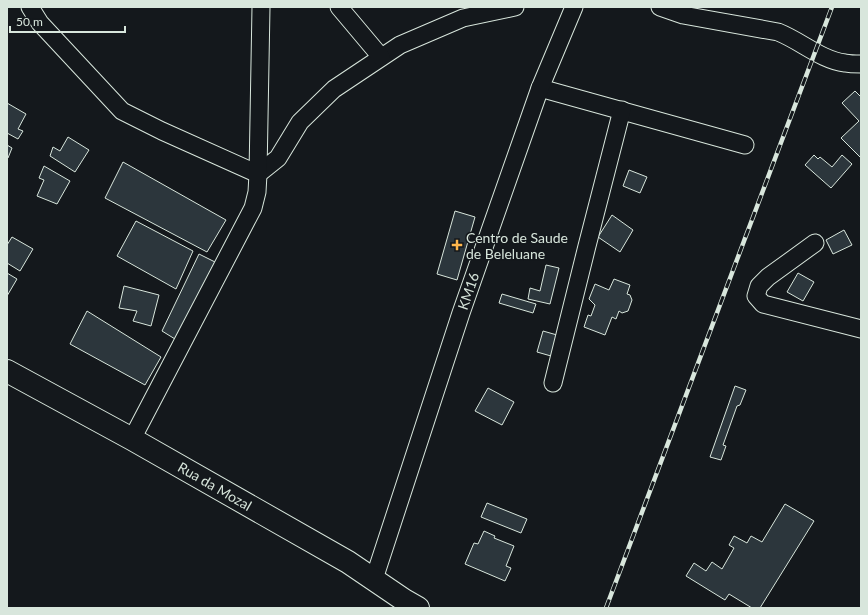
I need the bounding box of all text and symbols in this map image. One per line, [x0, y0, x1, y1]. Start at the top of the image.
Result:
scale bar [10, 8, 125, 34]
text: 50 m [16, 14, 43, 29]
place label: Centro de Saude de Beleluane [466, 229, 568, 262]
marker: Centro de Saude de Beleluane [451, 239, 463, 251]
street label: KM16 [454, 270, 482, 312]
street label: Rua da Mozal [175, 458, 255, 514]

